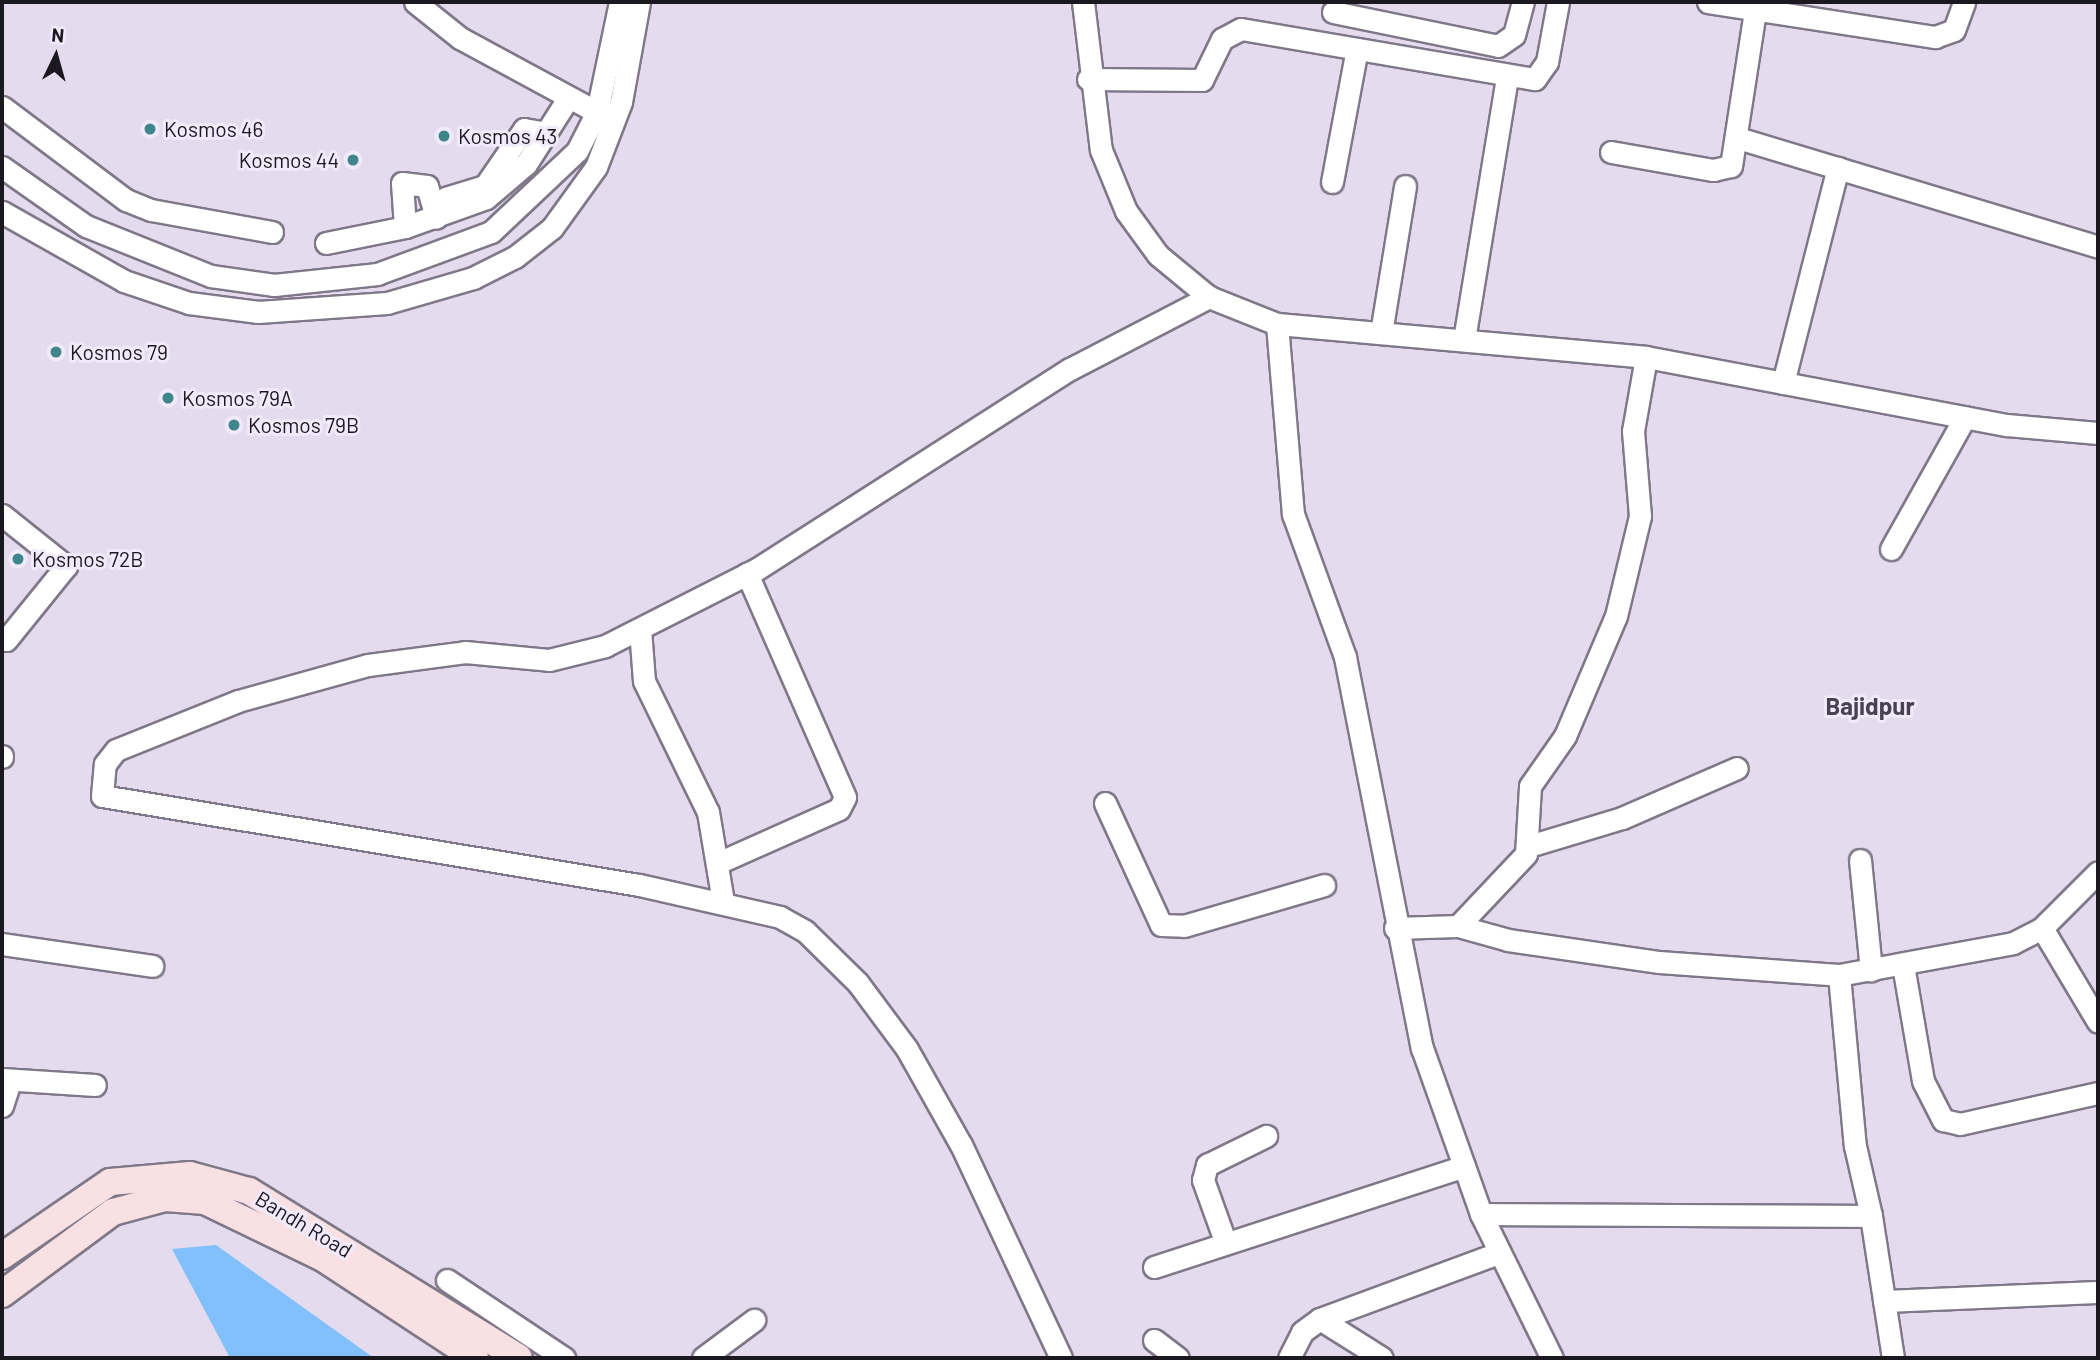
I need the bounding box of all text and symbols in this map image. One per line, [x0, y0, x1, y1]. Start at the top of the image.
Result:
north arrow [21, 21, 91, 91]
text: N [51, 23, 65, 47]
place label: Kosmos 46 [164, 116, 263, 142]
marker: Kosmos 46 [142, 121, 158, 137]
place label: Kosmos 43 [458, 123, 557, 149]
marker: Kosmos 43 [436, 128, 452, 144]
place label: Kosmos 44 [239, 147, 339, 173]
marker: Kosmos 44 [345, 152, 361, 168]
place label: Kosmos 79 [70, 339, 168, 365]
marker: Kosmos 79 [48, 344, 64, 360]
place label: Kosmos 79A [182, 385, 293, 411]
marker: Kosmos 79A [160, 390, 176, 406]
place label: Kosmos 79B [248, 412, 359, 438]
marker: Kosmos 79B [226, 417, 242, 433]
place label: Kosmos 72B [32, 546, 143, 572]
marker: Kosmos 72B [10, 551, 26, 567]
district label: Bajidpur [1825, 692, 1915, 720]
street label: Bandh Road [251, 1185, 357, 1263]

